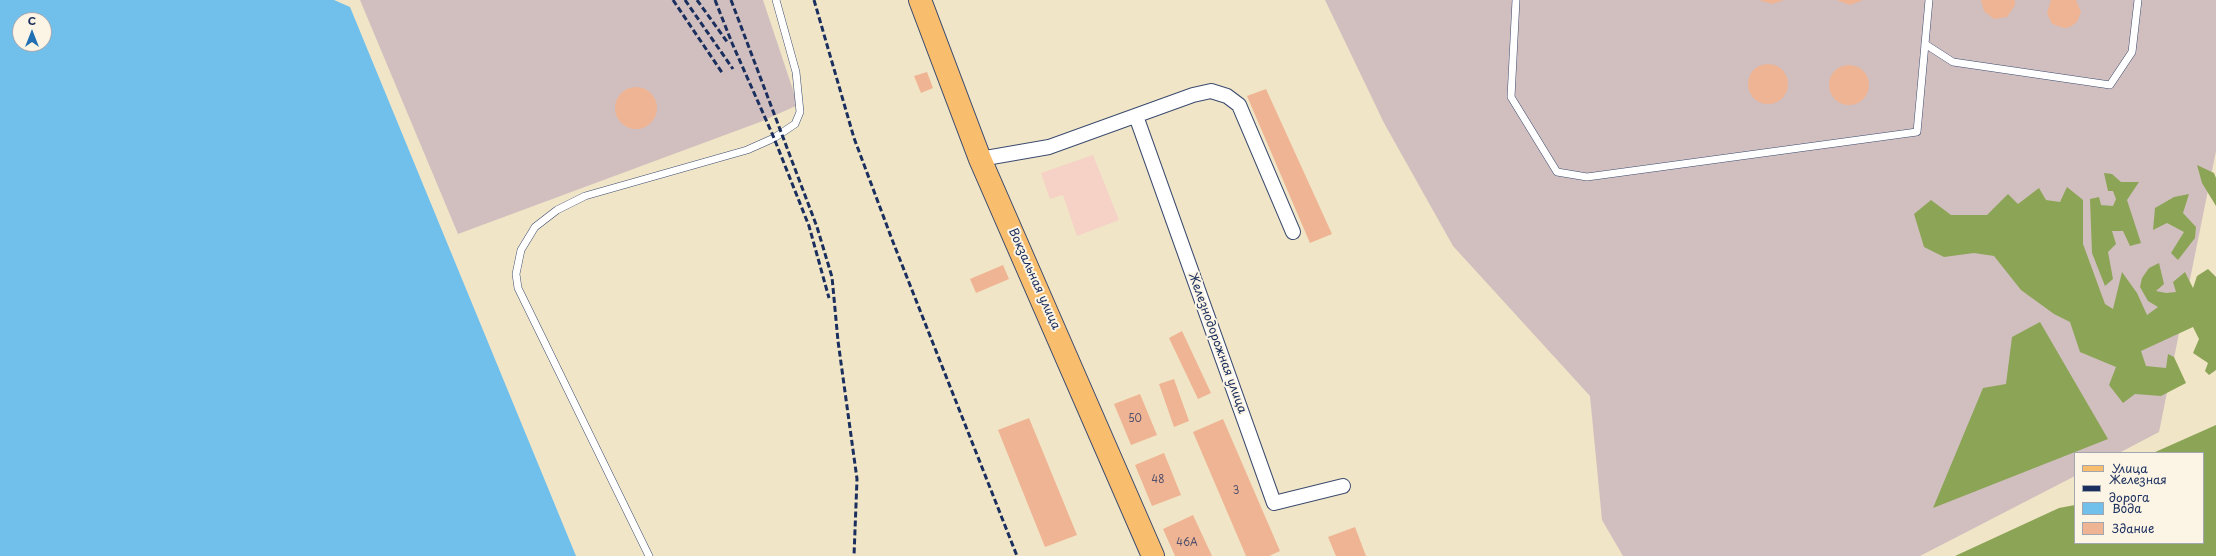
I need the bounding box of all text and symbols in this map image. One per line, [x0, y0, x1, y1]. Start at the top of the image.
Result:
north arrow [12, 12, 52, 52]
text: С [28, 12, 36, 29]
street label: Вокзальная улица [1005, 226, 1063, 332]
street label: Железнодорожная улица [1185, 271, 1249, 415]
house number: 50 [1128, 413, 1142, 425]
legend [2074, 452, 2204, 544]
text: Улица [2112, 459, 2148, 477]
text: Железная дорога [2109, 470, 2167, 506]
house number: 48 [1152, 474, 1164, 486]
house number: 3 [1233, 485, 1239, 497]
text: Вода [2112, 499, 2142, 517]
text: Здание [2112, 519, 2154, 537]
house number: 46А [1176, 537, 1198, 549]

